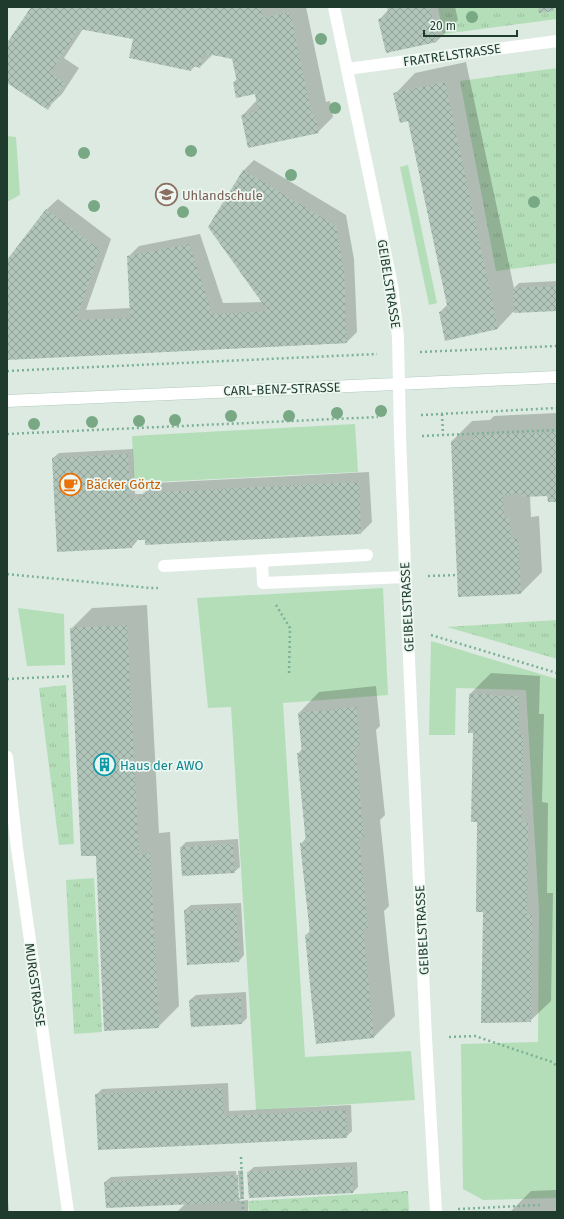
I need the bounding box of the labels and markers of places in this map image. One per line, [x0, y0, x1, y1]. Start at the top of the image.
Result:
school or university icon: Uhlandschule [154, 182, 180, 208]
place label: Uhlandschule [182, 188, 263, 203]
cafe icon: Bäcker Görtz [58, 471, 84, 497]
place label: Bäcker Görtz [86, 477, 161, 492]
building icon: Haus der AWO [92, 752, 118, 778]
place label: Haus der AWO [120, 758, 204, 773]

